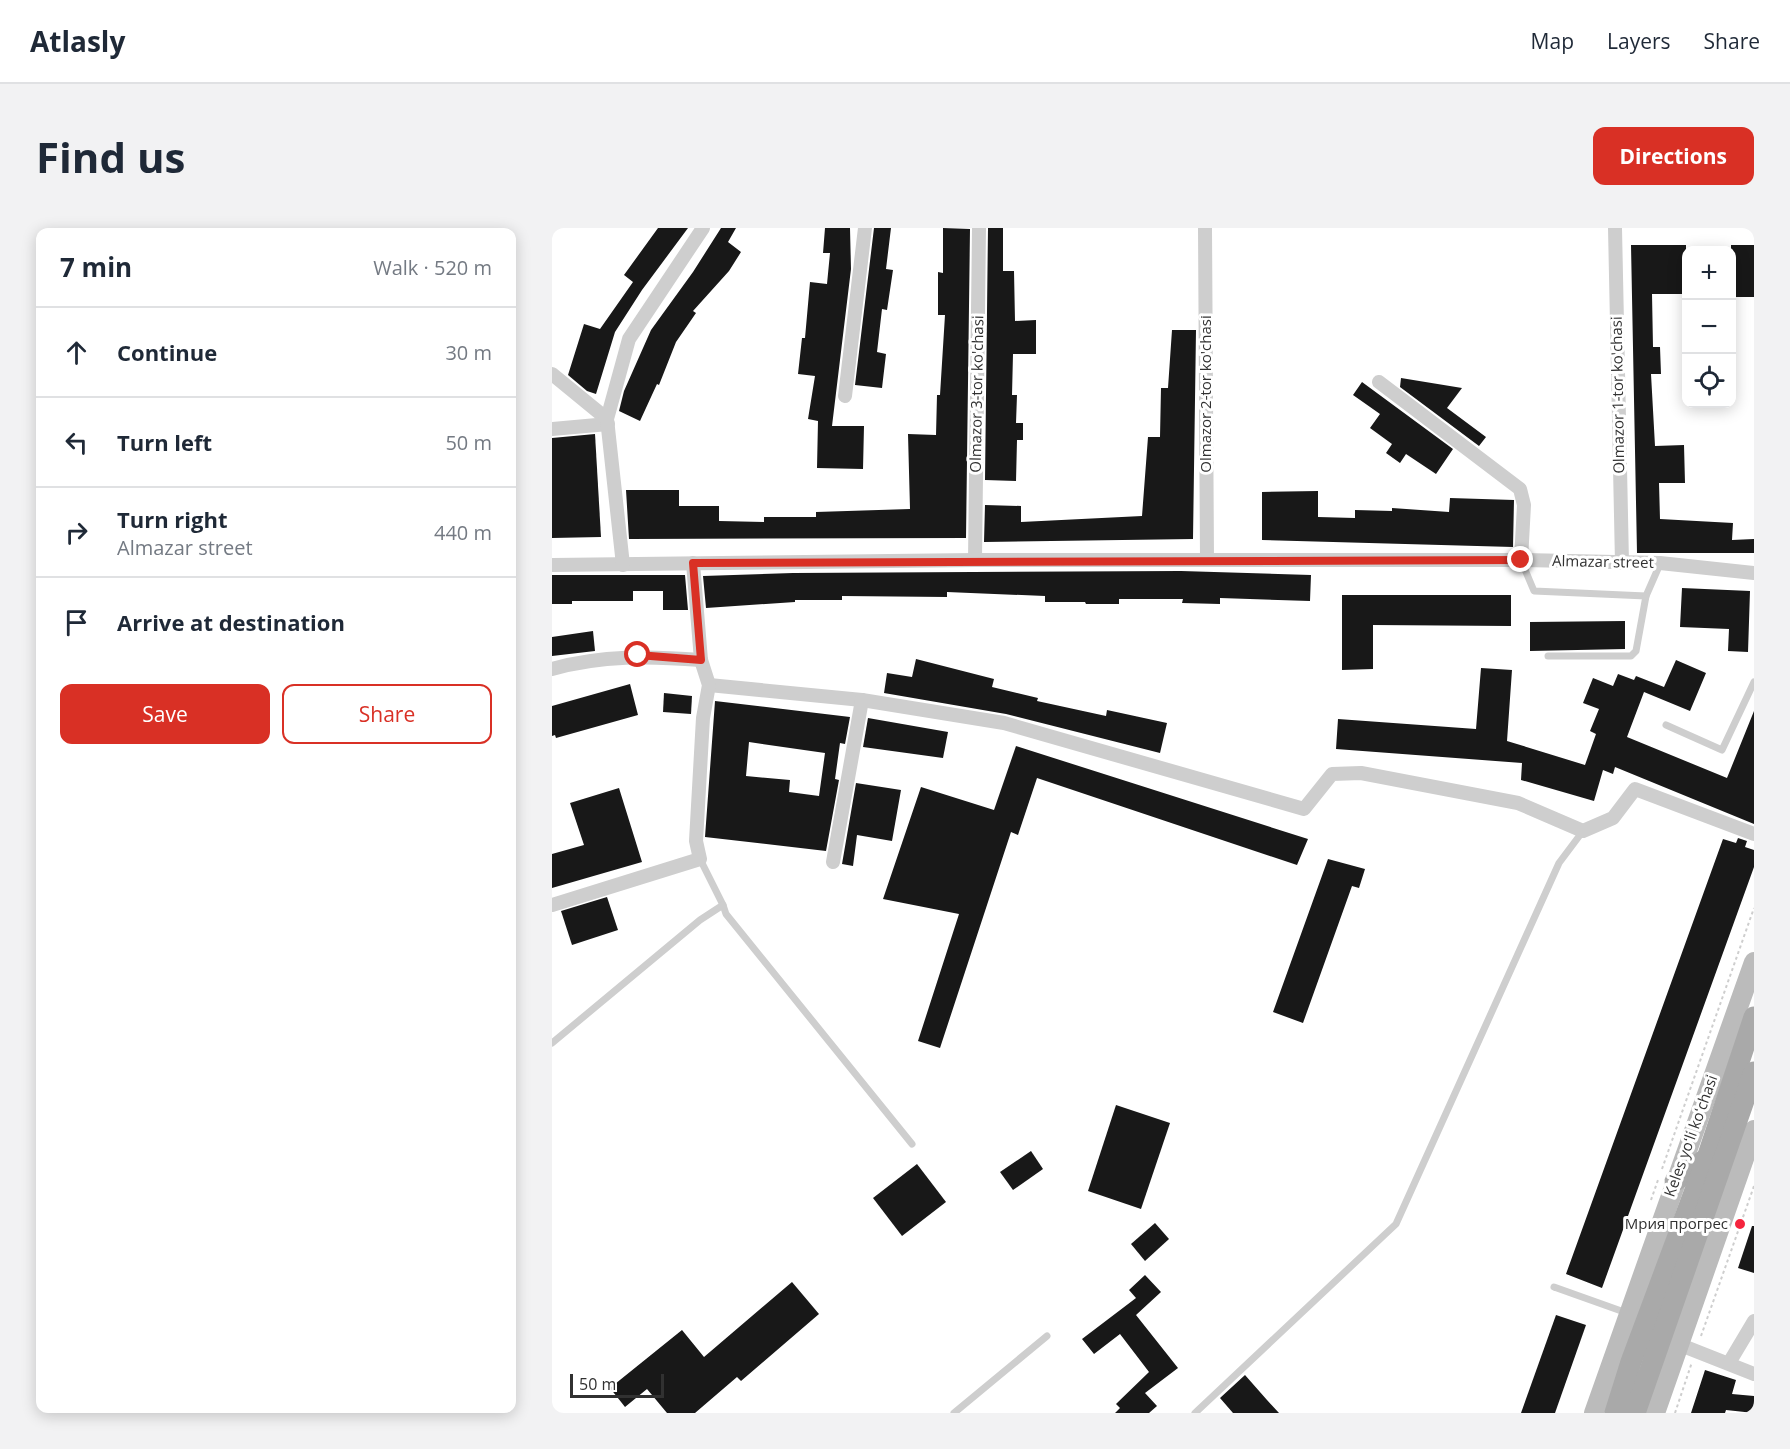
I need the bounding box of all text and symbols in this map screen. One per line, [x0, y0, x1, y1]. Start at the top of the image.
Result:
text: Atlasly [30, 22, 125, 60]
text: Map [1531, 27, 1574, 55]
text: Layers [1607, 27, 1671, 55]
text: Share [1704, 27, 1760, 55]
button: Directions [1593, 127, 1754, 185]
text: Find us [36, 128, 185, 185]
map controls [1682, 246, 1736, 408]
button: + [1682, 246, 1736, 300]
text: 7 min [60, 249, 132, 285]
text: Walk · 520 m [373, 254, 492, 281]
button: − [1682, 300, 1736, 354]
street label: Olmazor 3-tor ko'chasi [965, 315, 987, 473]
street label: Olmazor 2-tor ko'chasi [1195, 315, 1215, 473]
street label: Olmazor 1-tor ko'chasi [1606, 316, 1628, 474]
icon: ahead [60, 336, 93, 369]
text: Continue [117, 337, 217, 367]
text: 30 m [445, 339, 492, 366]
button: locate [1682, 354, 1736, 408]
icon: left [60, 426, 93, 459]
text: Turn left [117, 427, 212, 457]
text: 50 m [445, 429, 492, 456]
text: Turn right [117, 504, 228, 534]
icon: right [60, 516, 93, 549]
text: 440 m [434, 519, 492, 546]
text: Almazar street [117, 534, 253, 561]
route end [1507, 546, 1533, 572]
street label: Almazar street [1552, 550, 1654, 572]
icon: arrive [60, 606, 93, 639]
text: Arrive at destination [117, 607, 345, 637]
route start [624, 641, 650, 667]
button: Save [60, 684, 270, 744]
button: Share [282, 684, 492, 744]
street label: Keles yoʻli koʻchasi [1659, 1072, 1721, 1199]
place label: Мрия прогрес [1625, 1213, 1728, 1233]
marker: Мрия прогрес [1733, 1217, 1747, 1231]
scale bar [570, 1371, 664, 1398]
text: 50 m [579, 1373, 616, 1395]

